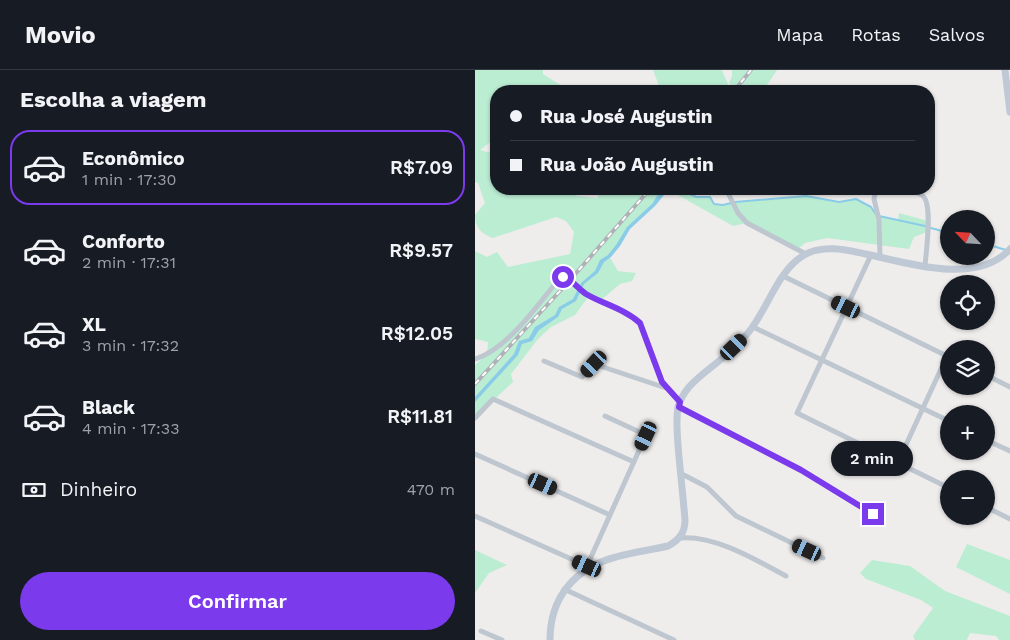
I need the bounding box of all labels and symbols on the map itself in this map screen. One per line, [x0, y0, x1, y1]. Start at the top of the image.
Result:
north arrow [940, 210, 995, 265]
route start [552, 266, 574, 288]
car [829, 294, 862, 320]
car [718, 331, 750, 363]
car [578, 348, 609, 380]
car [632, 419, 659, 453]
callout: 2 min [832, 442, 914, 476]
car [526, 471, 559, 497]
route end [862, 503, 884, 525]
car [790, 537, 823, 563]
car [570, 553, 603, 579]

